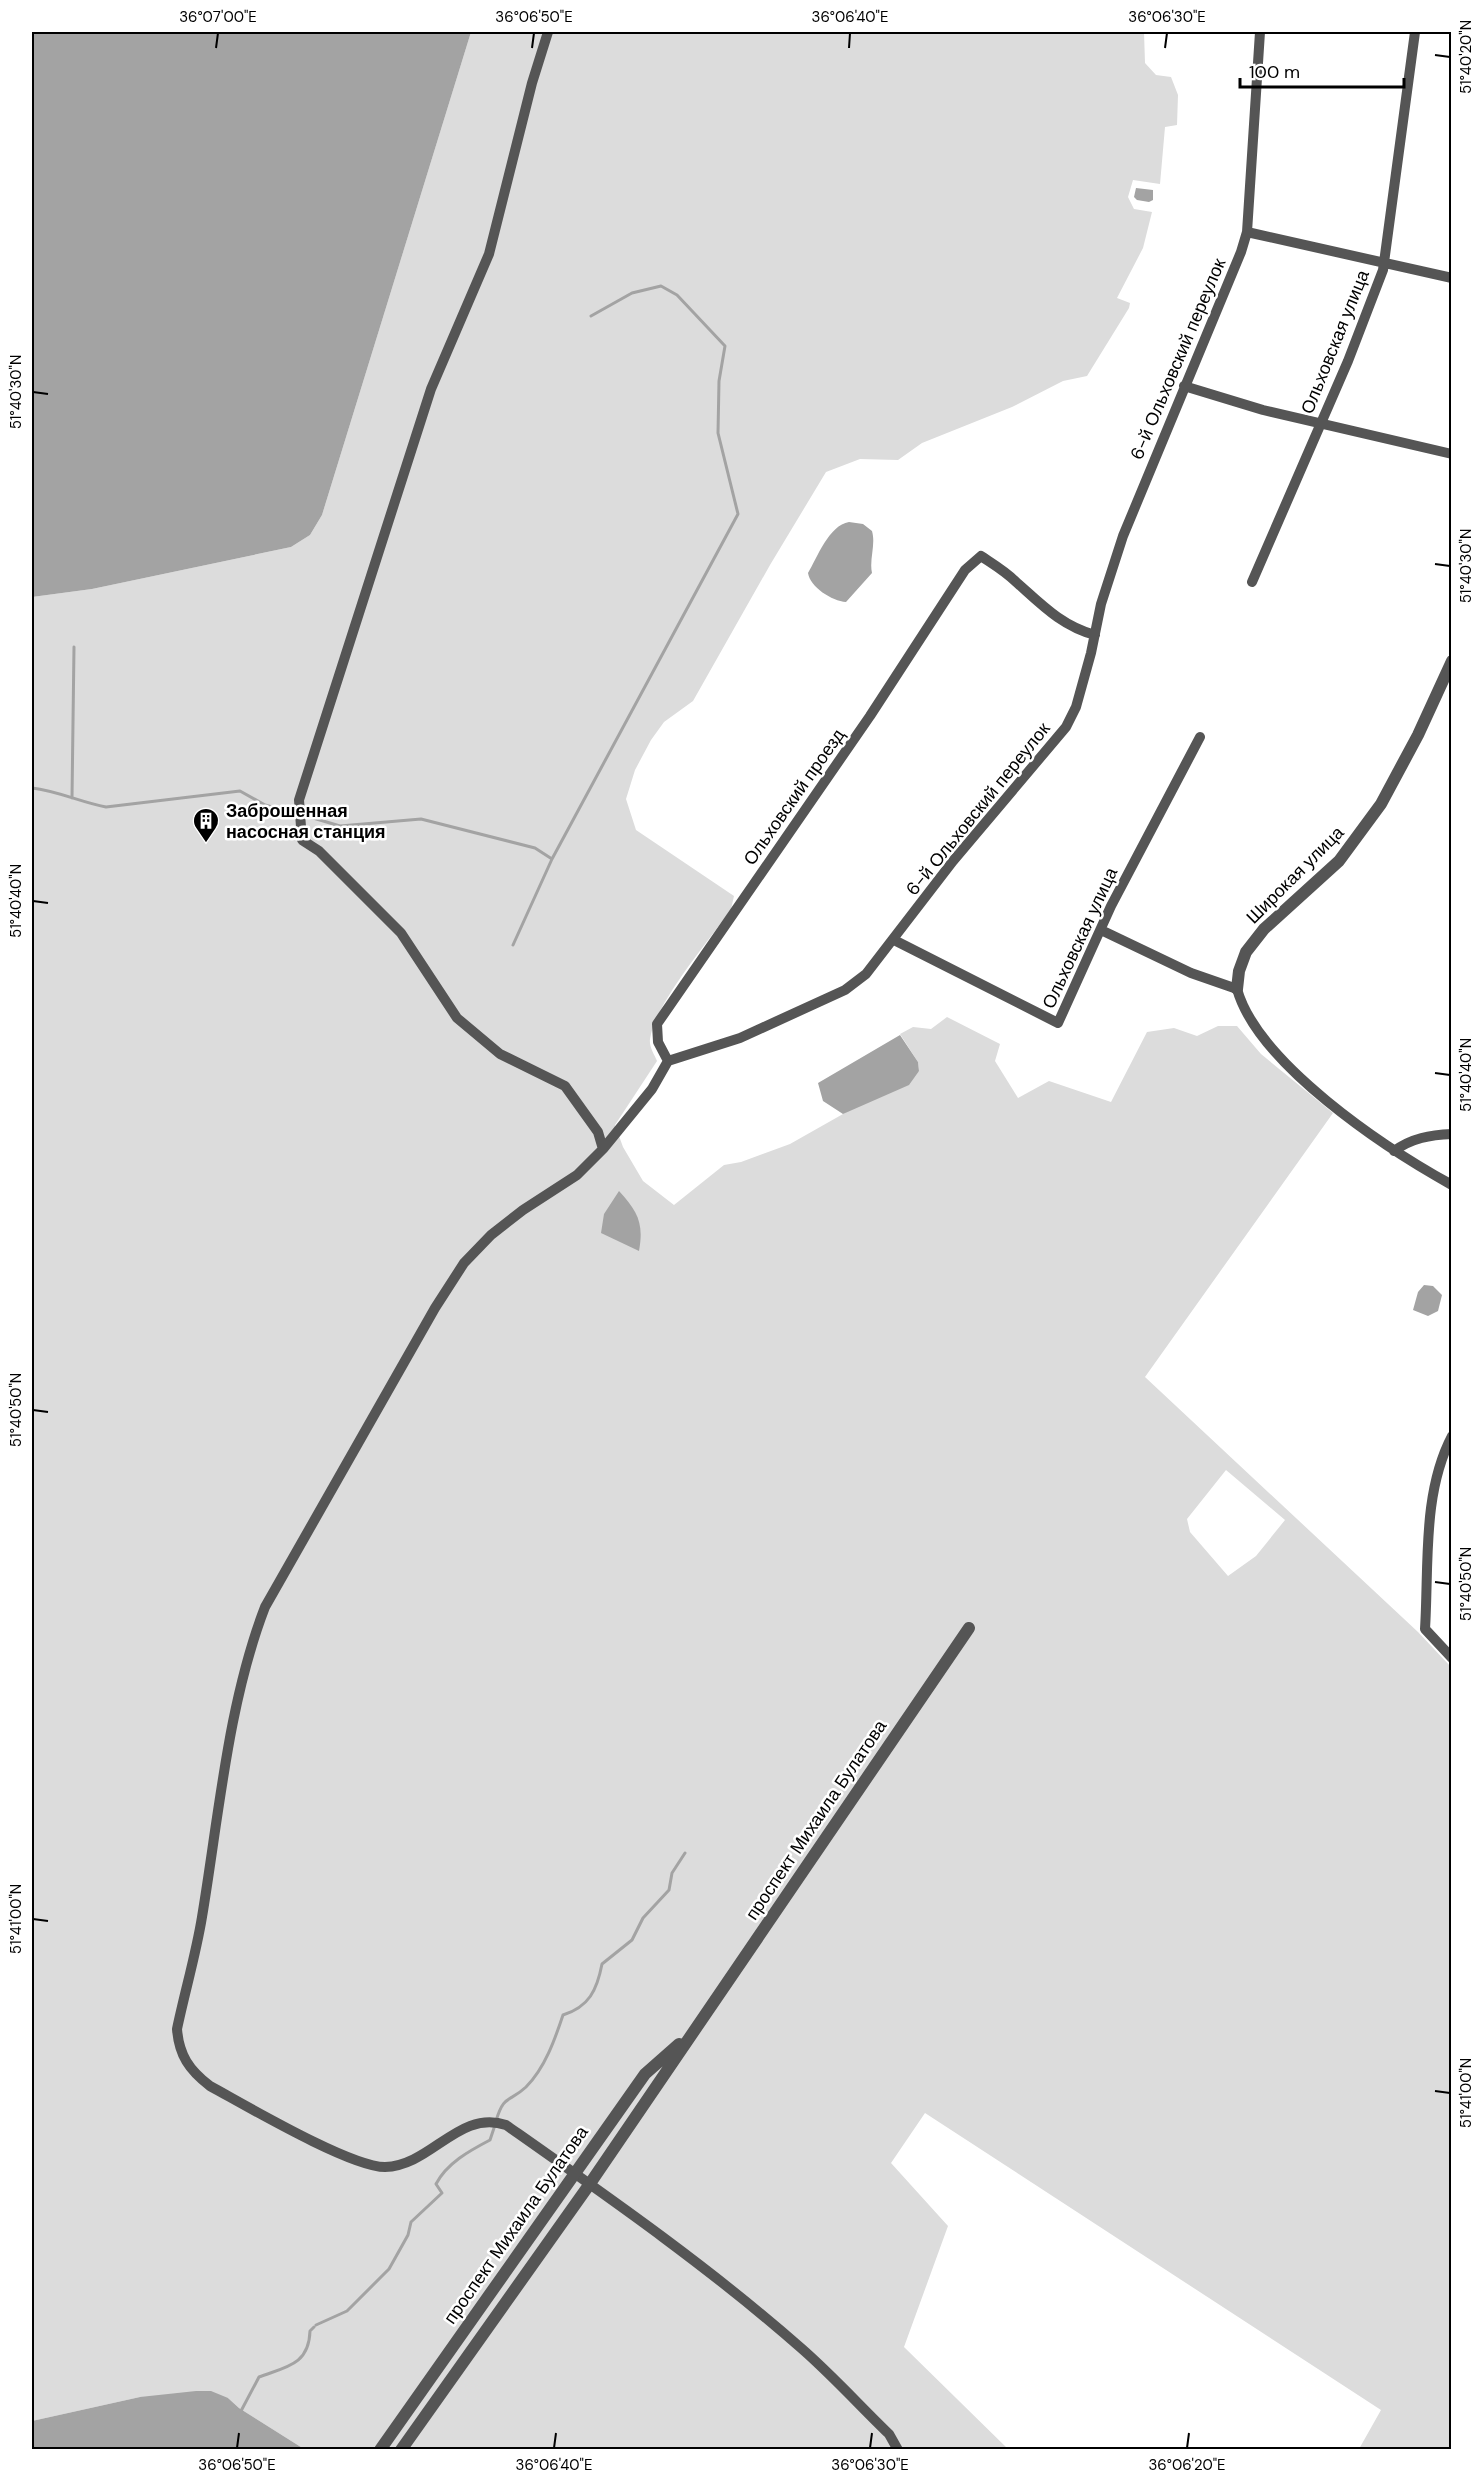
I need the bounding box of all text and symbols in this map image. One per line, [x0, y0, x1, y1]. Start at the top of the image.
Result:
text: 36°07'00"E [179, 7, 257, 27]
text: 36°06'50"E [495, 7, 573, 27]
text: 36°06'40"E [812, 7, 888, 27]
text: 36°06'30"E [1128, 7, 1206, 27]
text: 51°40'20"N [1456, 20, 1476, 94]
scale bar [1240, 51, 1404, 89]
text: 100 m [1249, 60, 1300, 84]
street label: 6-й Ольховский переулок [1125, 255, 1231, 463]
street label: Ольховская улица [1295, 266, 1375, 417]
text: 51°40'30"N [6, 355, 26, 429]
text: 51°40'30"N [1456, 529, 1476, 603]
street label: 6-й Ольховский переулок [901, 717, 1055, 901]
street label: Ольховский проезд [738, 724, 850, 870]
place label: Заброшенная насосная станция [226, 799, 386, 844]
building icon: Заброшенная насосная станция [191, 806, 221, 844]
street label: Широкая улица [1241, 820, 1350, 929]
street label: Ольховская улица [1037, 863, 1124, 1012]
text: 51°40'40"N [6, 864, 26, 938]
text: 51°40'40"N [1456, 1038, 1476, 1112]
text: 51°40'50"N [6, 1373, 26, 1447]
text: 51°40'50"N [1456, 1547, 1476, 1621]
street label: проспект Михаила Булатова [740, 1714, 893, 1925]
text: 51°41'00"N [6, 1884, 26, 1954]
text: 51°41'00"N [1456, 2058, 1476, 2128]
street label: проспект Михаила Булатова [438, 2120, 594, 2329]
text: 36°06'50"E [198, 2455, 276, 2475]
text: 36°06'40"E [516, 2455, 592, 2475]
text: 36°06'30"E [831, 2455, 909, 2475]
text: 36°06'20"E [1148, 2455, 1226, 2475]

